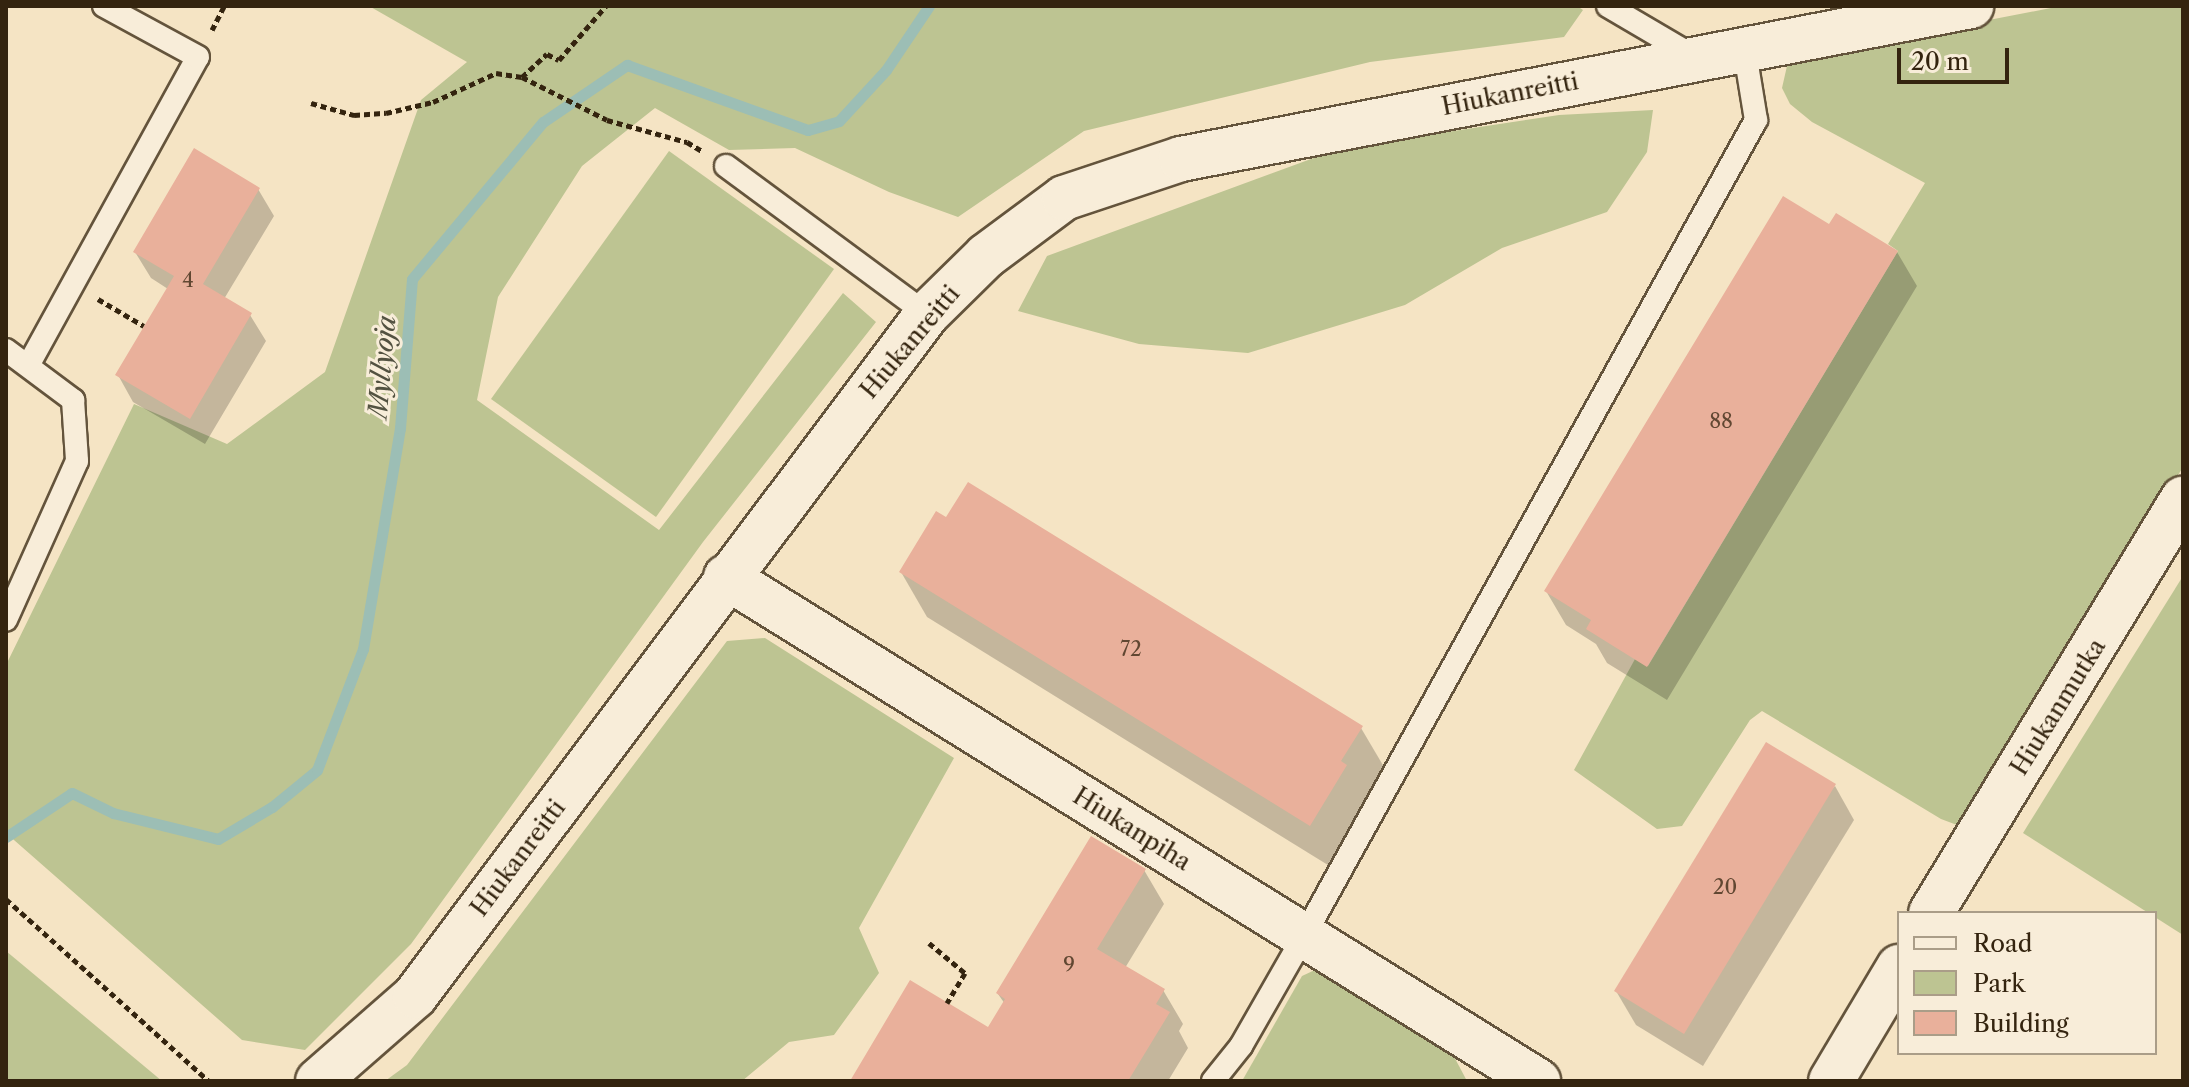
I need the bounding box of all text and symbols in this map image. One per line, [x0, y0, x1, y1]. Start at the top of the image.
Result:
scale bar [1901, 32, 2013, 82]
text: 20 m [1911, 47, 1969, 76]
street label: Hiukanreitti [1439, 67, 1581, 121]
house number: 4 [182, 268, 194, 292]
street label: Hiukanreitti [854, 280, 966, 404]
water label: Myllyoja [363, 314, 403, 420]
house number: 88 [1709, 409, 1733, 433]
street label: Hiukanmutka [2005, 633, 2111, 781]
house number: 72 [1120, 637, 1142, 661]
street label: Hiukanpiha [1068, 781, 1196, 877]
street label: Hiukanreitti [465, 794, 571, 922]
house number: 20 [1713, 875, 1737, 899]
legend [1897, 911, 2157, 1055]
text: Road [1973, 929, 2032, 958]
house number: 9 [1063, 953, 1075, 977]
text: Park [1973, 969, 2025, 998]
text: Building [1973, 1009, 2069, 1038]

